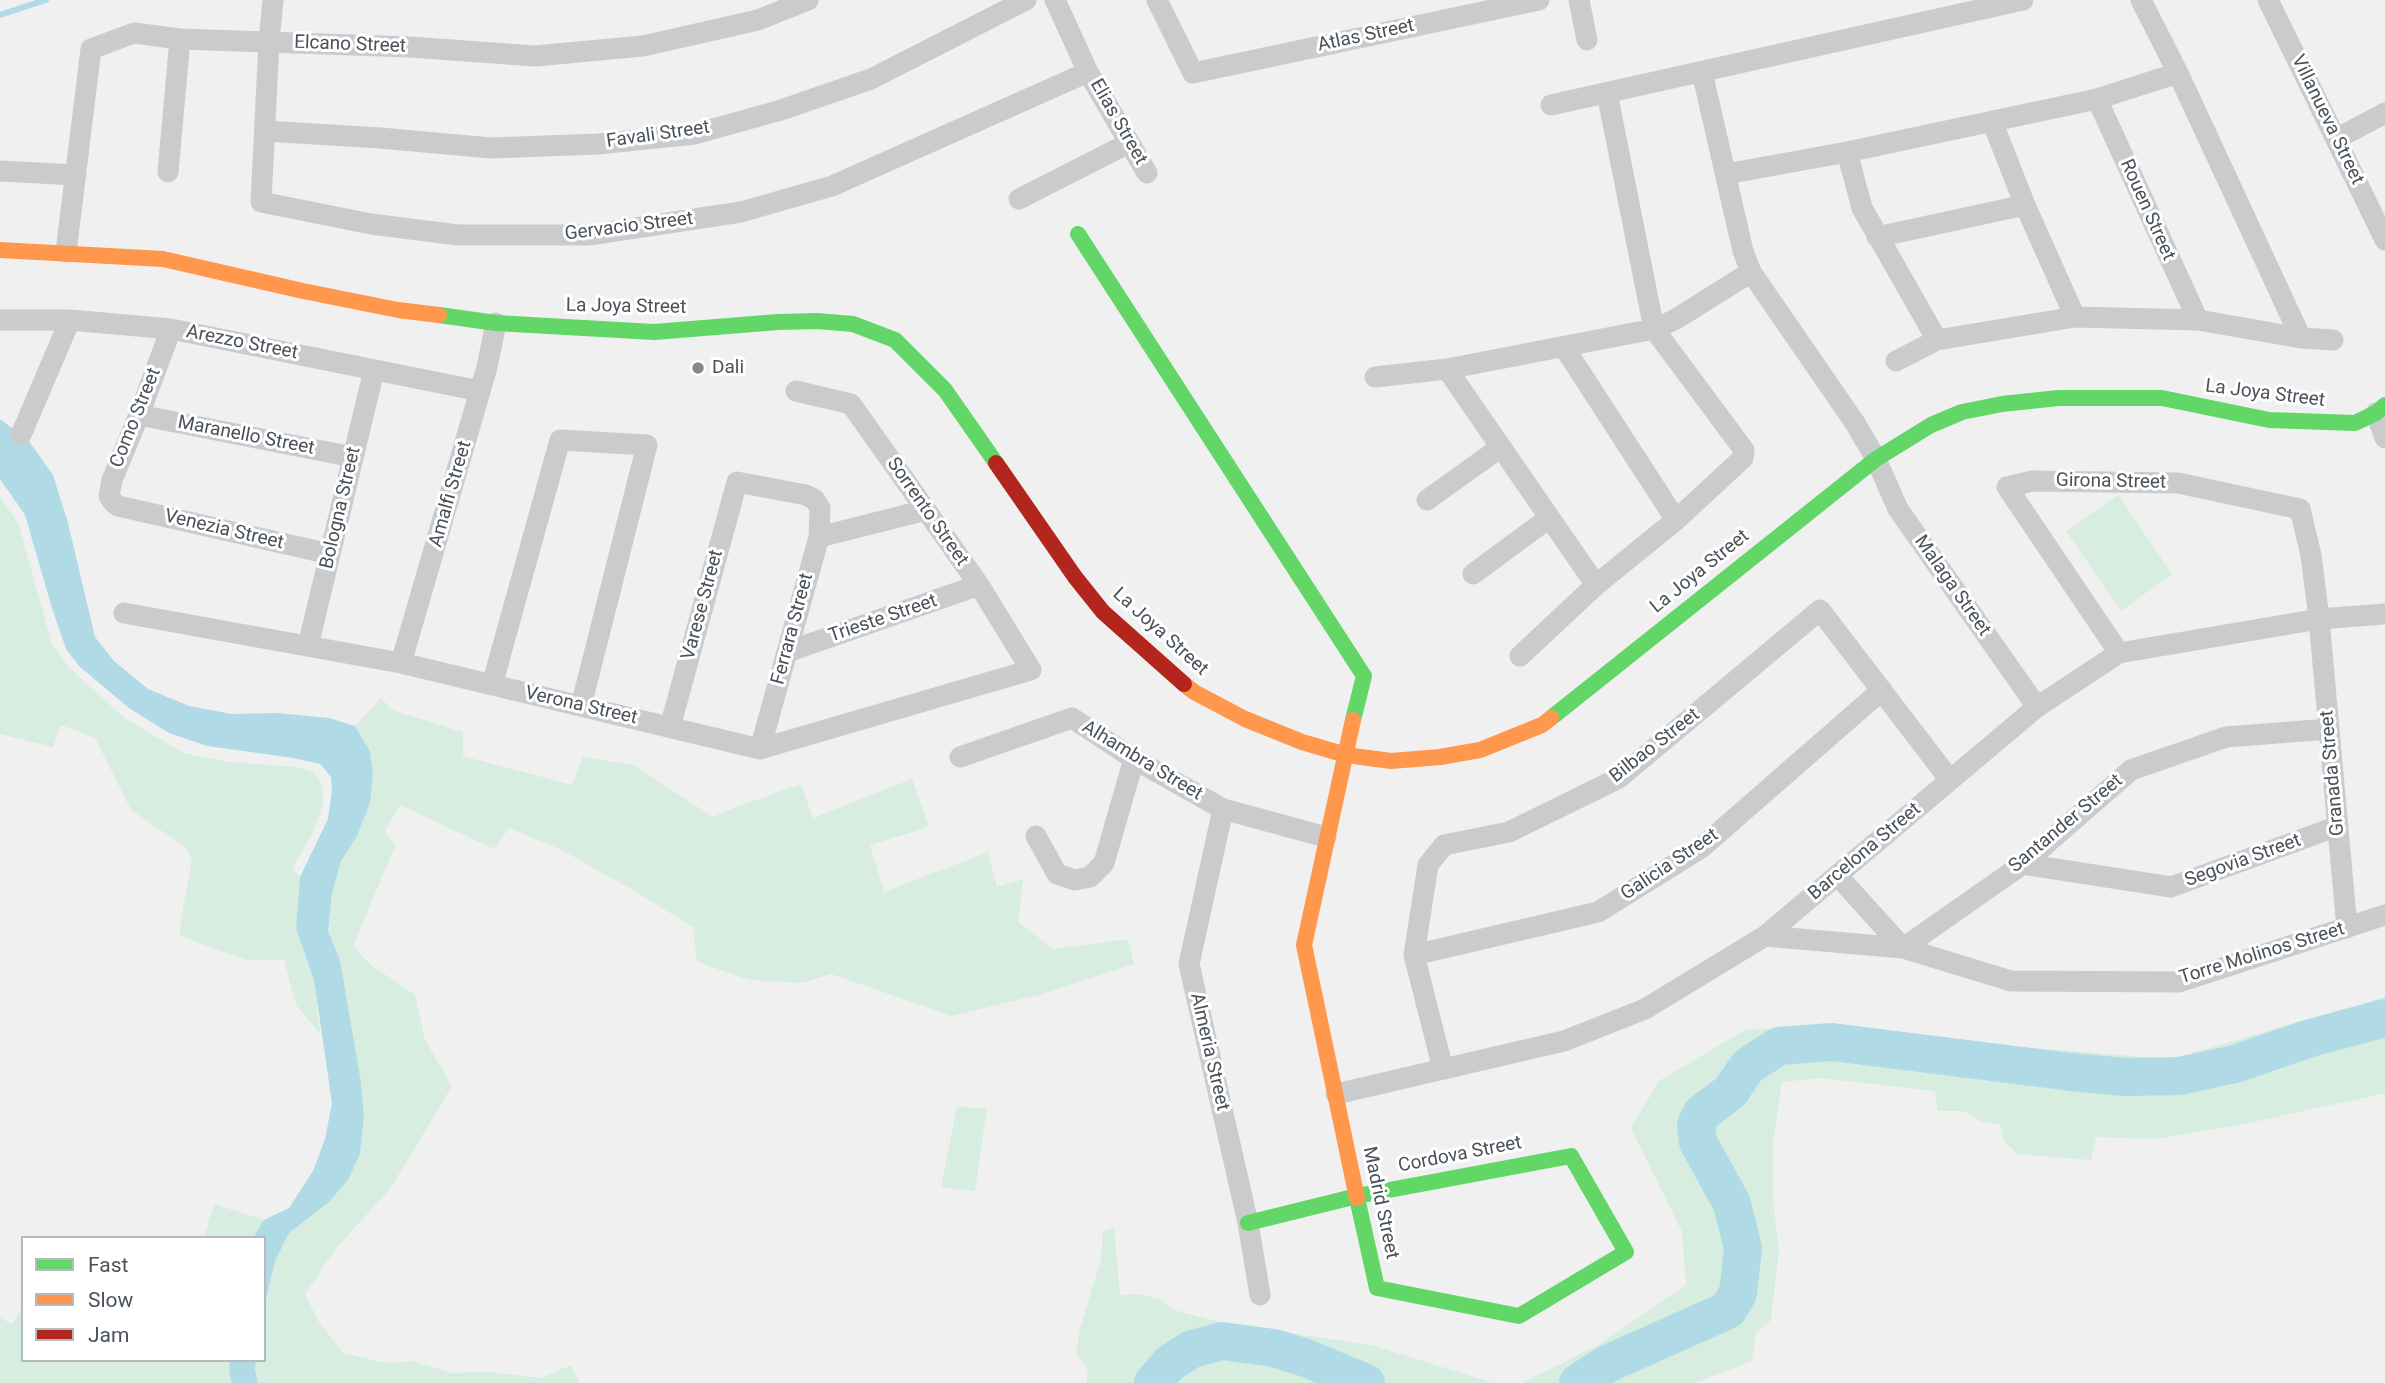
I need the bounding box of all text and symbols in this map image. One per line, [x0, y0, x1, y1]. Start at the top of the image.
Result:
street label: Atlas Street [1316, 15, 1416, 57]
street label: Elcano Street [294, 32, 406, 58]
street label: Villanueva Street [2286, 51, 2368, 189]
street label: Elias Street [1084, 75, 1152, 169]
street label: Favali Street [605, 116, 711, 154]
street label: Rouen Street [2115, 156, 2179, 264]
street label: Gervacio Street [563, 208, 695, 246]
street label: La Joya Street [566, 295, 686, 319]
street label: Arezzo Street [184, 321, 300, 365]
place label: Dali [712, 357, 744, 379]
marker: Dali [690, 360, 706, 376]
street label: Como Street [106, 365, 166, 471]
street label: La Joya Street [2204, 375, 2326, 413]
street label: Maranello Street [176, 412, 316, 460]
street label: Amalfi Street [425, 438, 477, 550]
street label: Bologna Street [316, 445, 366, 571]
street label: Sorrento Street [881, 453, 973, 571]
street label: Girona Street [2056, 470, 2166, 494]
street label: Venezia Street [162, 505, 286, 555]
street label: La Joya Street [1646, 525, 1754, 619]
street label: Malaga Street [1909, 531, 1995, 641]
street label: Varese Street [677, 547, 729, 663]
street label: Ferrara Street [767, 571, 819, 687]
street label: La Joya Street [1108, 583, 1212, 681]
street label: Trieste Street [826, 590, 940, 648]
street label: Verona Street [523, 682, 639, 730]
street label: Bilbao Street [1606, 704, 1704, 788]
street label: Granada Street [2316, 709, 2350, 837]
street label: Alhambra Street [1078, 716, 1206, 806]
street label: Santander Street [2005, 770, 2127, 878]
street label: Barcelona Street [1804, 798, 1926, 906]
street label: Galicia Street [1617, 824, 1723, 906]
street label: Segovia Street [2182, 829, 2304, 893]
street label: Torre Molinos Street [2177, 918, 2347, 990]
street label: Almeria Street [1184, 991, 1234, 1113]
street label: Cordova Street [1396, 1132, 1524, 1178]
street label: Madrid Street [1357, 1145, 1403, 1261]
legend [21, 1236, 266, 1362]
text: Fast [88, 1253, 128, 1277]
text: Slow [88, 1288, 133, 1312]
text: Jam [88, 1323, 129, 1347]

